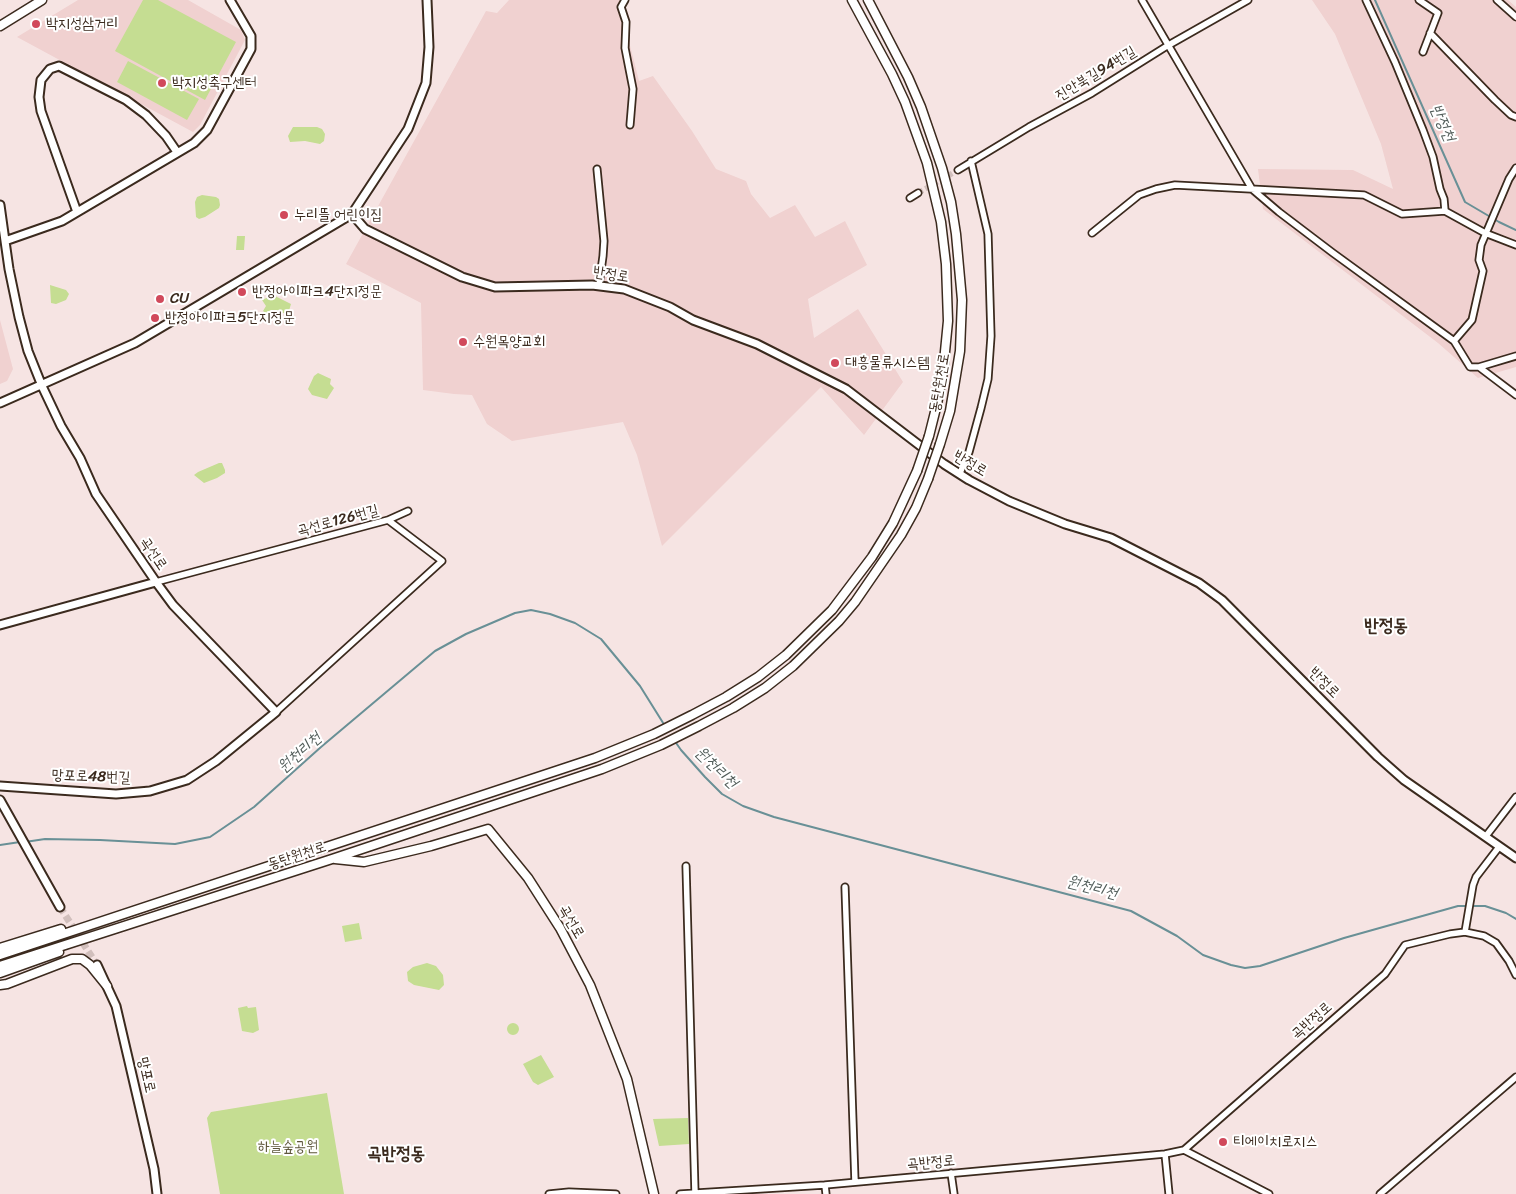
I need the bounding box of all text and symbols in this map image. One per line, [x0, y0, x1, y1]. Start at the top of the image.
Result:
place label: 박지성삼거리 [46, 15, 118, 33]
marker: 박지성삼거리 [30, 18, 42, 30]
street label: 진안북길94번길 [1052, 43, 1140, 105]
place label: 박지성축구센터 [172, 74, 256, 92]
marker: 박지성축구센터 [156, 77, 168, 89]
water label: 반정천 [1425, 101, 1459, 145]
place label: 누리뜰 어린이집 [294, 206, 382, 224]
marker: 누리뜰 어린이집 [278, 209, 290, 221]
street label: 반정로 [592, 263, 630, 287]
place label: 반정아이파크4단지정문 [252, 283, 382, 301]
marker: 반정아이파크4단지정문 [236, 286, 248, 298]
place label: CU [170, 290, 189, 308]
marker: CU [154, 293, 166, 305]
place label: 반정아이파크5단지정문 [165, 309, 295, 327]
marker: 반정아이파크5단지정문 [149, 312, 161, 324]
place label: 수원목양교회 [473, 333, 545, 351]
marker: 수원목양교회 [457, 336, 469, 348]
street label: 동탄원천로 [926, 352, 954, 414]
place label: 대흥물류시스템 [845, 354, 929, 372]
marker: 대흥물류시스템 [829, 357, 841, 369]
street label: 반정로 [950, 447, 990, 481]
street label: 곡선로126번길 [295, 501, 381, 541]
street label: 곡선로 [135, 534, 171, 574]
district label: 반정동 [1364, 615, 1408, 637]
street label: 반정로 [1305, 664, 1343, 702]
water label: 원천리천 [274, 729, 326, 777]
water label: 원천리천 [691, 743, 741, 793]
street label: 망포로48번길 [51, 767, 131, 787]
street label: 동탄원천로 [266, 838, 328, 874]
water label: 원천리천 [1065, 872, 1119, 904]
street label: 곡선로 [554, 902, 588, 942]
street label: 곡반정로 [1288, 998, 1336, 1044]
street label: 망포로 [133, 1055, 159, 1095]
place label: 티에이치로지스 [1233, 1133, 1317, 1151]
marker: 티에이치로지스 [1217, 1136, 1229, 1148]
park label: 하늘숲공원 [258, 1138, 318, 1156]
district label: 곡반정동 [367, 1143, 425, 1165]
street label: 곡반정로 [906, 1152, 956, 1174]

